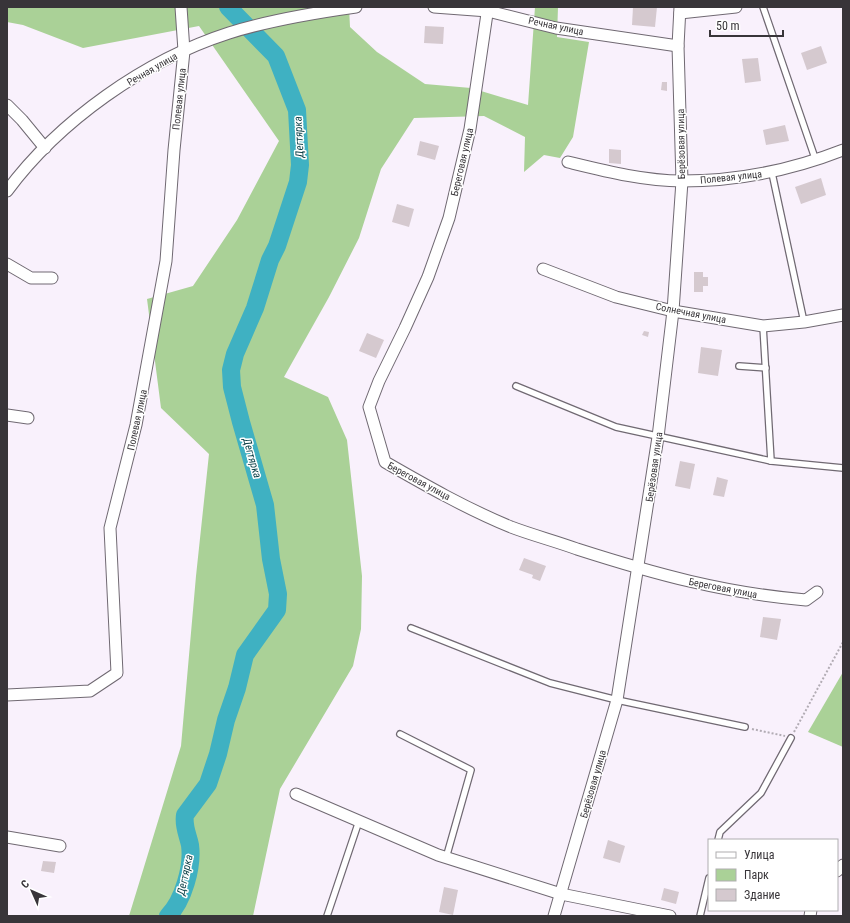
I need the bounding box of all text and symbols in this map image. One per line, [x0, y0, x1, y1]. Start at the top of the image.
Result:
scale bar [710, 12, 783, 38]
street label: Речная улица [527, 15, 585, 37]
text: 50 m [716, 19, 740, 33]
street label: Речная улица [125, 50, 179, 88]
street label: Полевая улица [170, 67, 188, 130]
street label: Берёзовая улица [675, 108, 687, 179]
water label: Дегтярка [291, 116, 307, 159]
street label: Береговая улица [449, 127, 475, 197]
street label: Полевая улица [700, 168, 763, 186]
street label: Солнечная улица [655, 301, 727, 325]
street label: Полевая улица [125, 388, 149, 452]
street label: Берёзовая улица [644, 431, 664, 503]
water label: Дегтярка [240, 435, 264, 480]
street label: Береговая улица [386, 460, 452, 502]
street label: Береговая улица [688, 576, 758, 600]
street label: Берёзовая улица [578, 748, 608, 819]
legend [708, 839, 838, 911]
text: Улица [744, 848, 775, 862]
water label: Дегтярка [174, 853, 196, 897]
text: Парк [744, 868, 769, 882]
north arrow [12, 871, 52, 911]
text: С [18, 877, 32, 891]
text: Здание [744, 888, 781, 902]

